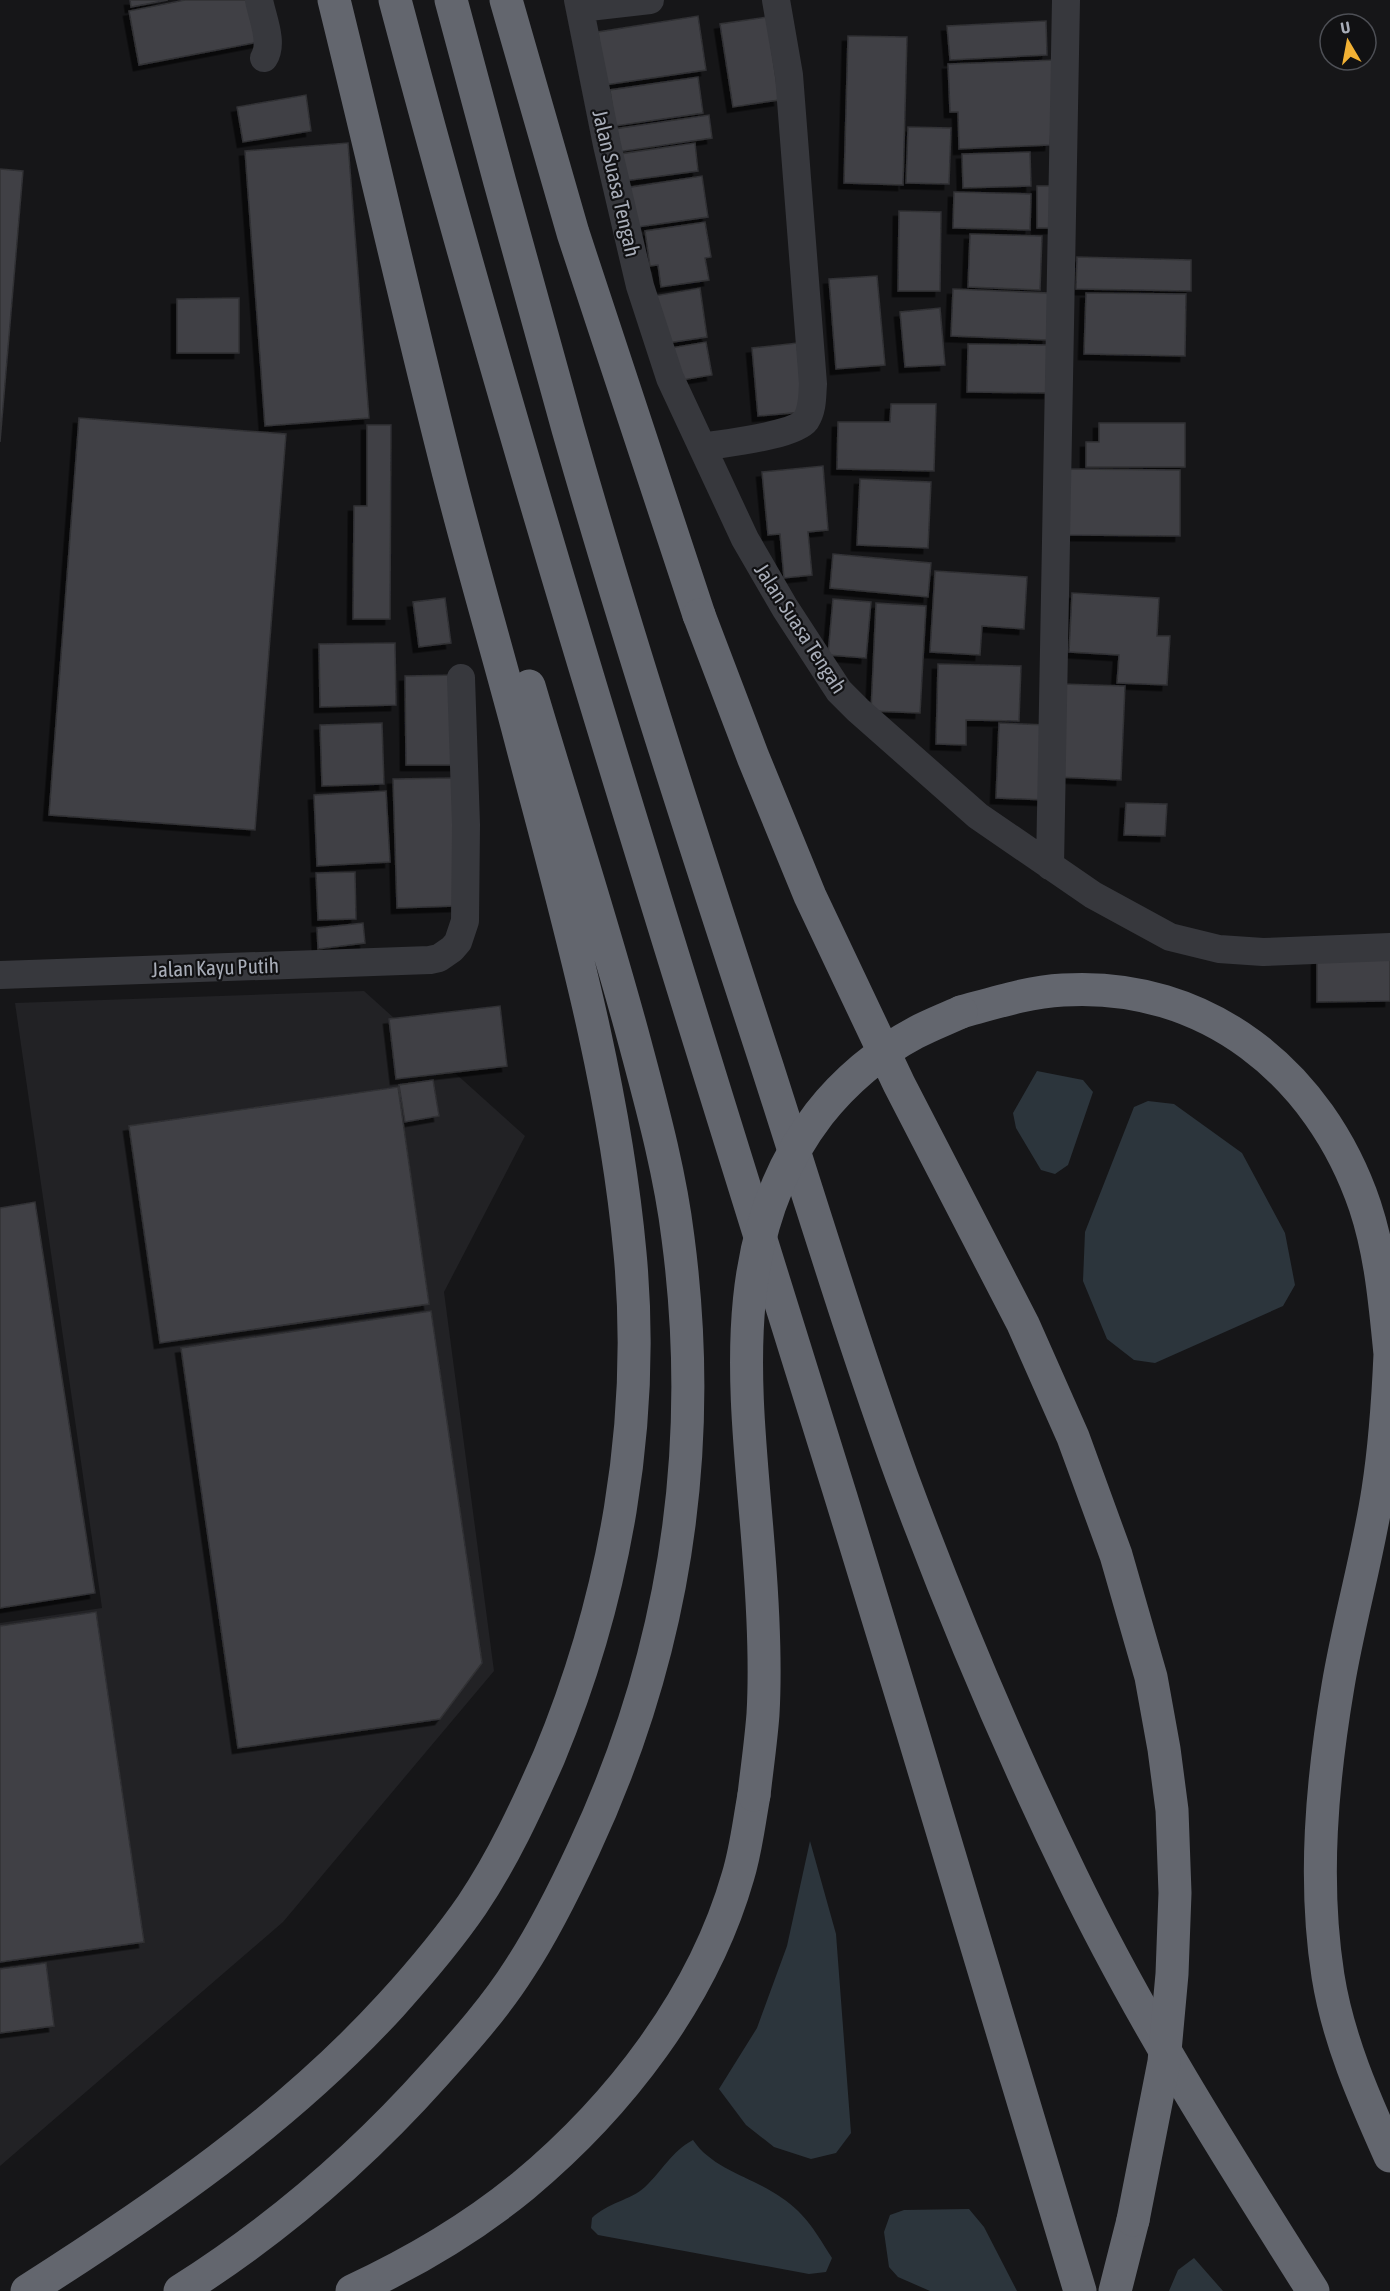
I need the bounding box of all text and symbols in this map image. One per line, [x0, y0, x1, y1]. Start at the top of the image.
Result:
north arrow [1318, 12, 1378, 72]
text: U [1339, 18, 1352, 37]
street label: Jalan Suasa Tengah [588, 107, 646, 259]
street label: Jalan Suasa Tengah [750, 559, 852, 697]
street label: Jalan Kayu Putih [151, 953, 279, 981]

